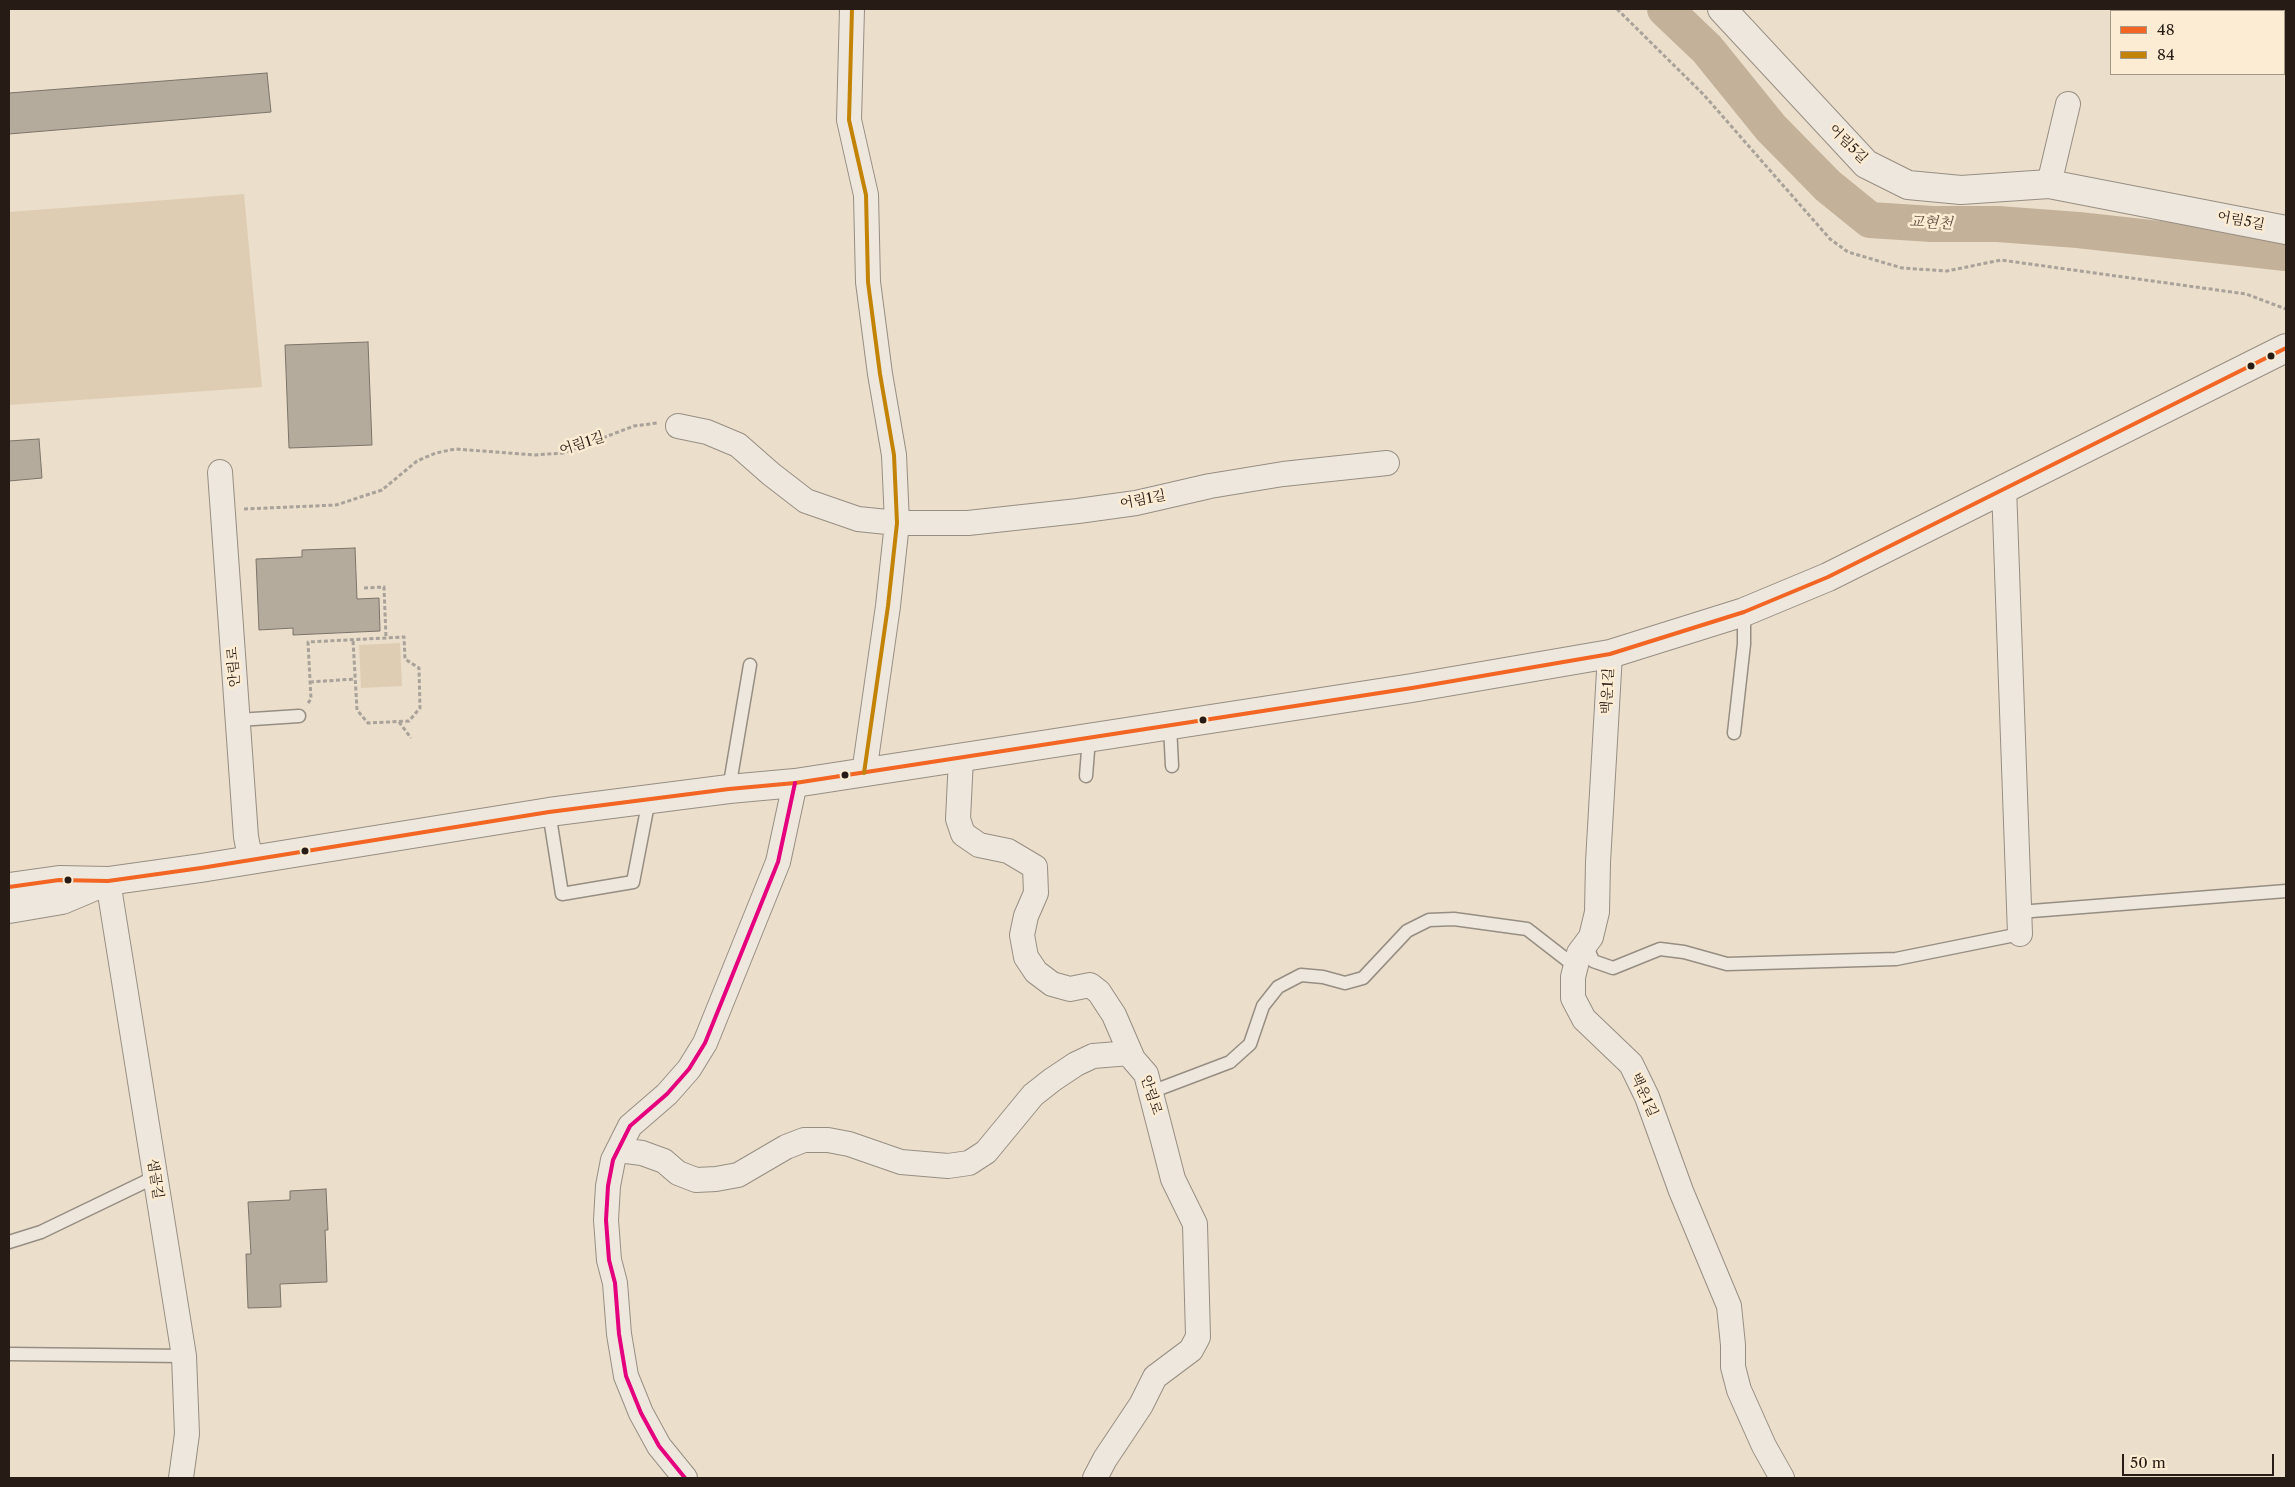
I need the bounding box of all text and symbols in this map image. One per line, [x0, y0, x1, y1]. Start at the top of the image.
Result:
legend [2110, 10, 2285, 75]
text: 48 [2157, 20, 2175, 39]
text: 84 [2157, 45, 2175, 64]
street label: 어림5길 [1825, 121, 1871, 167]
street label: 어림5길 [2216, 208, 2266, 234]
water label: 교현천 [1909, 213, 1953, 233]
unlabelled marker [2266, 351, 2276, 361]
unlabelled marker [2246, 361, 2256, 371]
street label: 어림1길 [557, 429, 607, 459]
street label: 어림1길 [1119, 487, 1167, 513]
street label: 안림로 [224, 646, 244, 688]
street label: 백운1길 [1598, 667, 1618, 715]
unlabelled marker [1198, 715, 1208, 725]
unlabelled marker [840, 770, 850, 780]
unlabelled marker [300, 846, 310, 856]
unlabelled marker [63, 875, 73, 885]
street label: 백운1길 [1627, 1070, 1661, 1120]
street label: 안림로 [1137, 1073, 1165, 1117]
street label: 샘골길 [144, 1158, 166, 1200]
scale bar [2125, 1444, 2278, 1476]
text: 50 m [2130, 1453, 2166, 1472]

